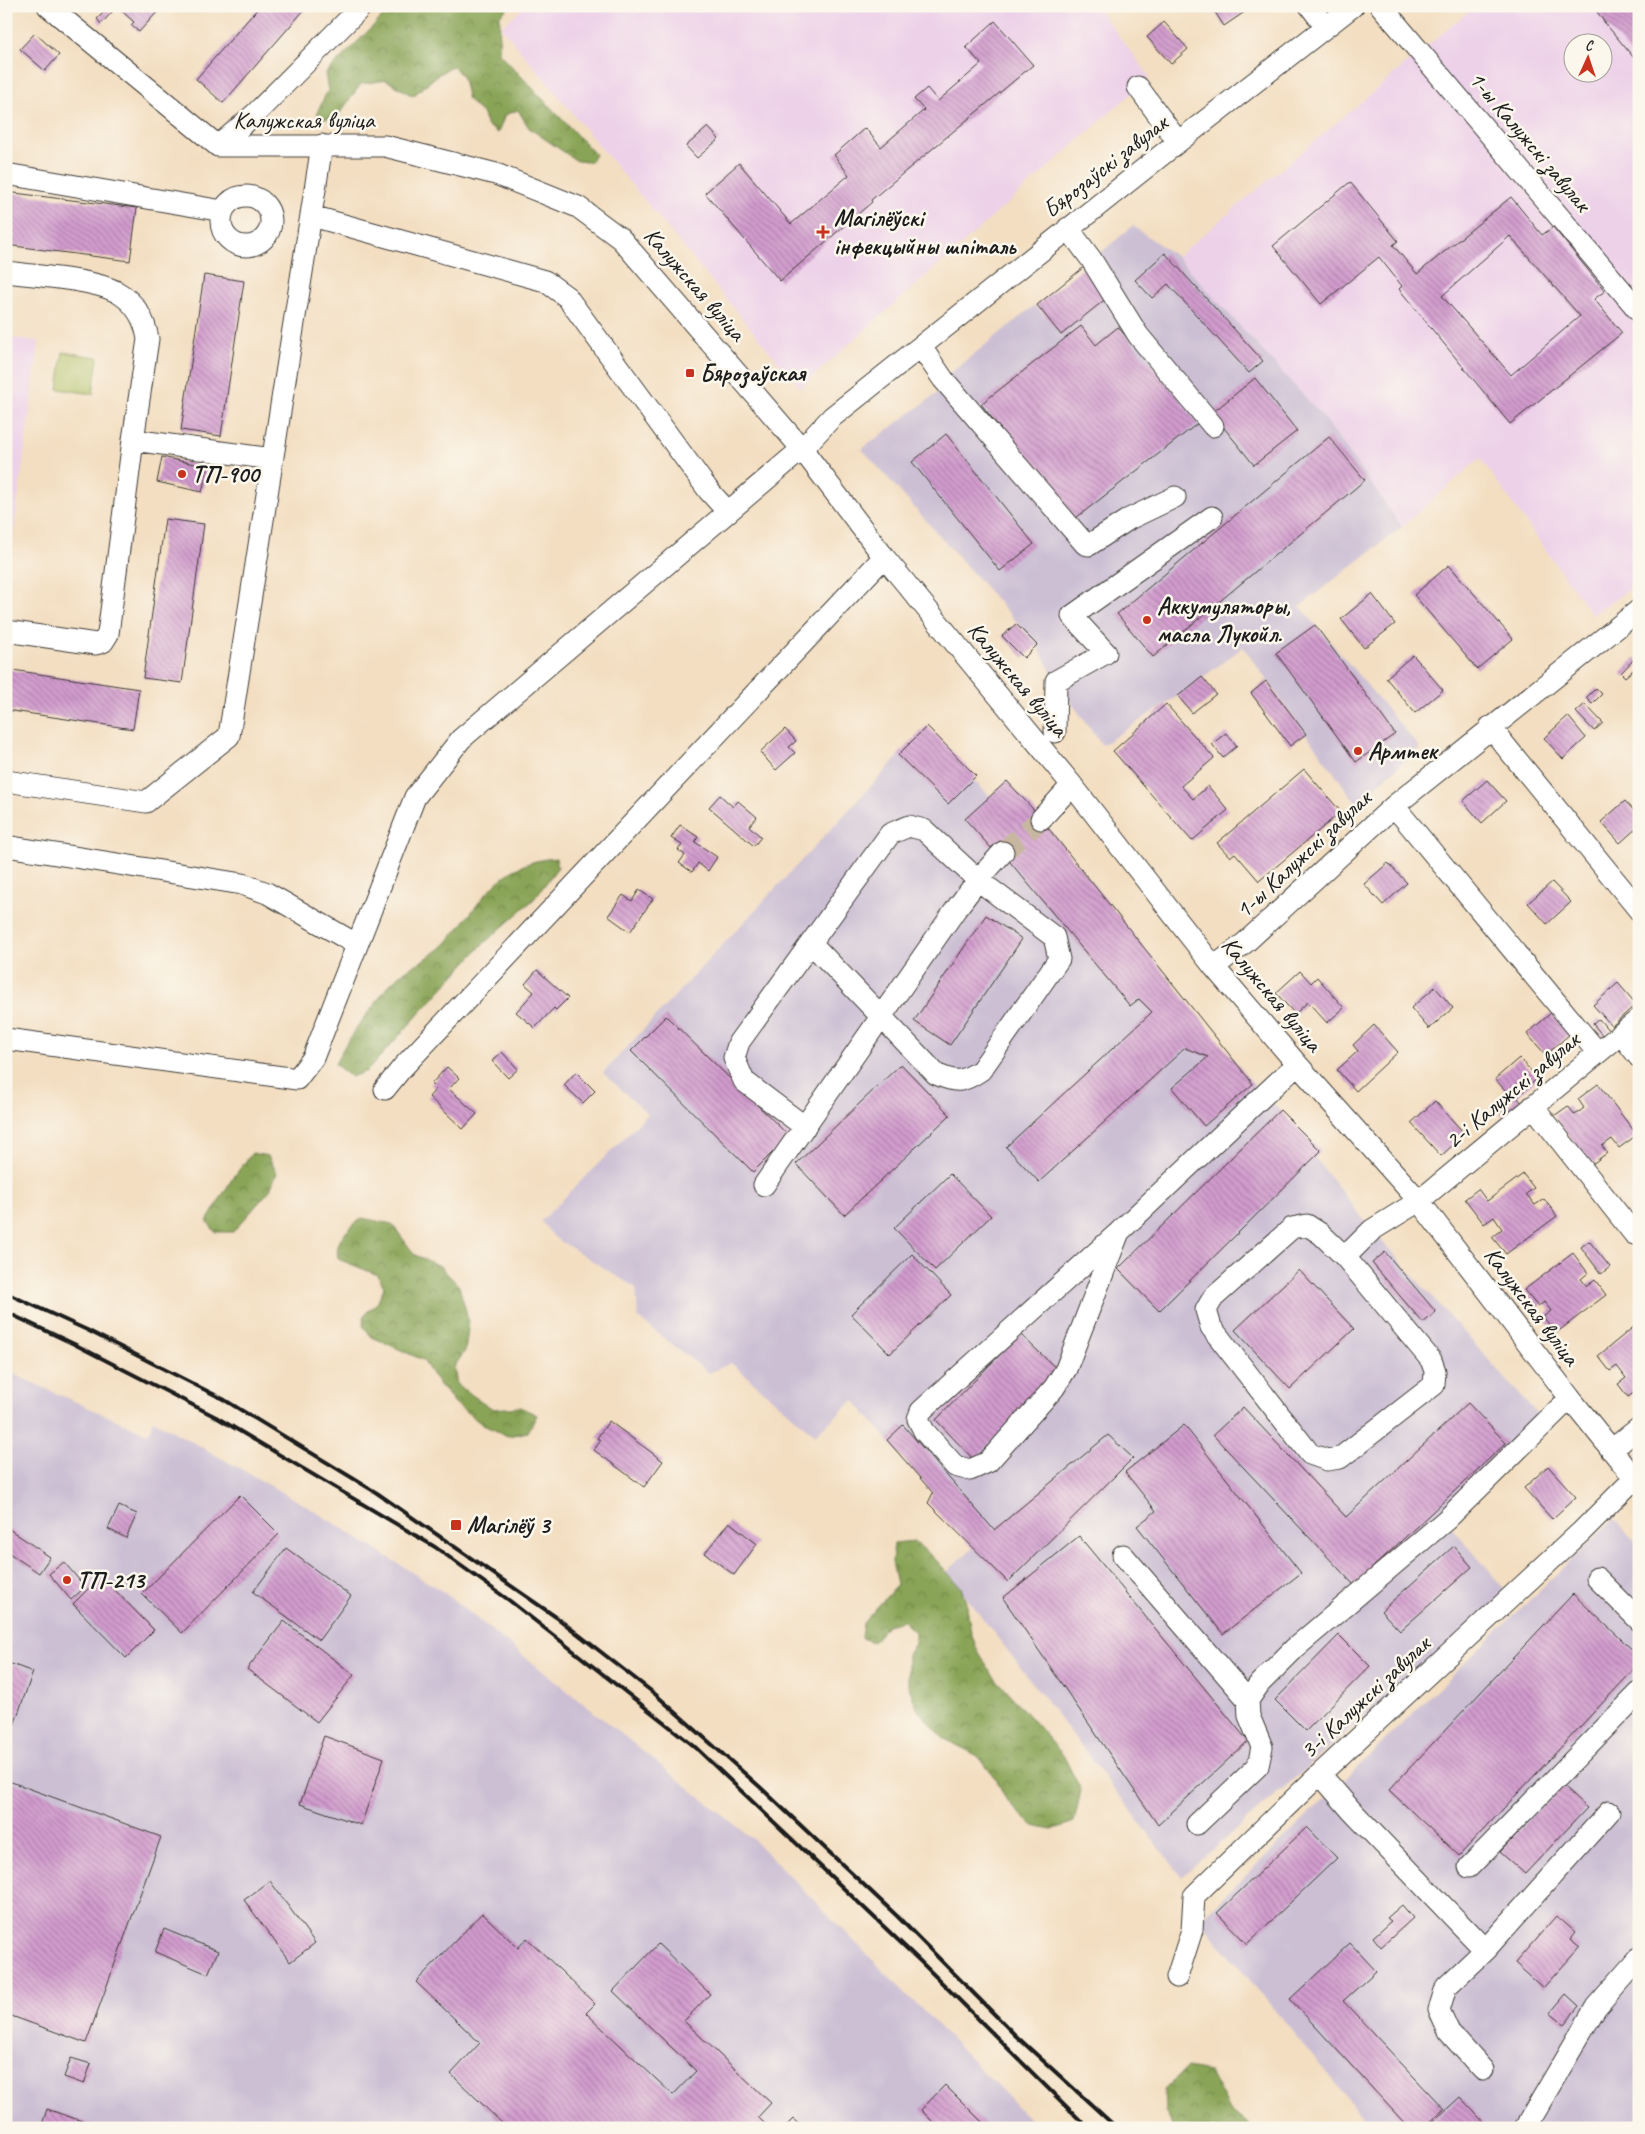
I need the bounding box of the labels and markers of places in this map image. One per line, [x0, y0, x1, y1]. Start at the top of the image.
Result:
place label: Магілёўскі інфекцыйны шпіталь [834, 203, 1017, 261]
marker: Магілёўскі інфекцыйны шпіталь [816, 225, 830, 239]
place label: Бярозаўская [700, 358, 807, 389]
marker: Бярозаўская [684, 367, 696, 379]
place label: ТП-900 [192, 459, 261, 489]
marker: ТП-900 [176, 468, 188, 480]
place label: Аккумуляторы, масла Лукойл. [1157, 591, 1291, 649]
marker: Аккумуляторы, масла Лукойл. [1141, 614, 1153, 626]
place label: Армтек [1368, 736, 1439, 766]
marker: Армтек [1352, 745, 1364, 757]
place label: Магілёў 3 [467, 1510, 552, 1540]
marker: Магілёў 3 [449, 1518, 463, 1532]
place label: ТП-213 [77, 1565, 146, 1595]
marker: ТП-213 [61, 1574, 73, 1586]

